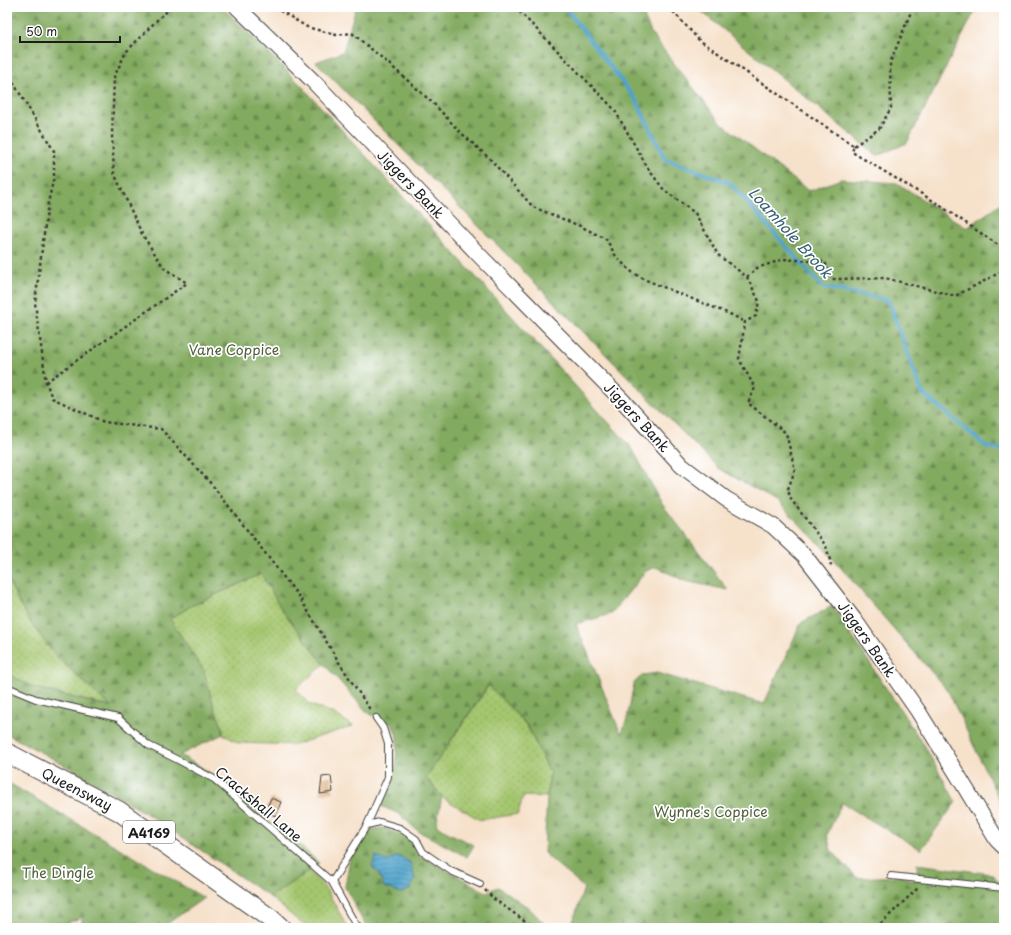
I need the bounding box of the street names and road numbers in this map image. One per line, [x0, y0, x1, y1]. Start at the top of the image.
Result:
street label: Jiggers Bank [373, 145, 450, 223]
street label: Jiggers Bank [599, 377, 675, 457]
street label: Jiggers Bank [833, 597, 901, 682]
street label: Crackshall Lane [211, 761, 307, 847]
street label: Queensway [38, 762, 116, 816]
road number: A4169 [123, 821, 175, 843]

